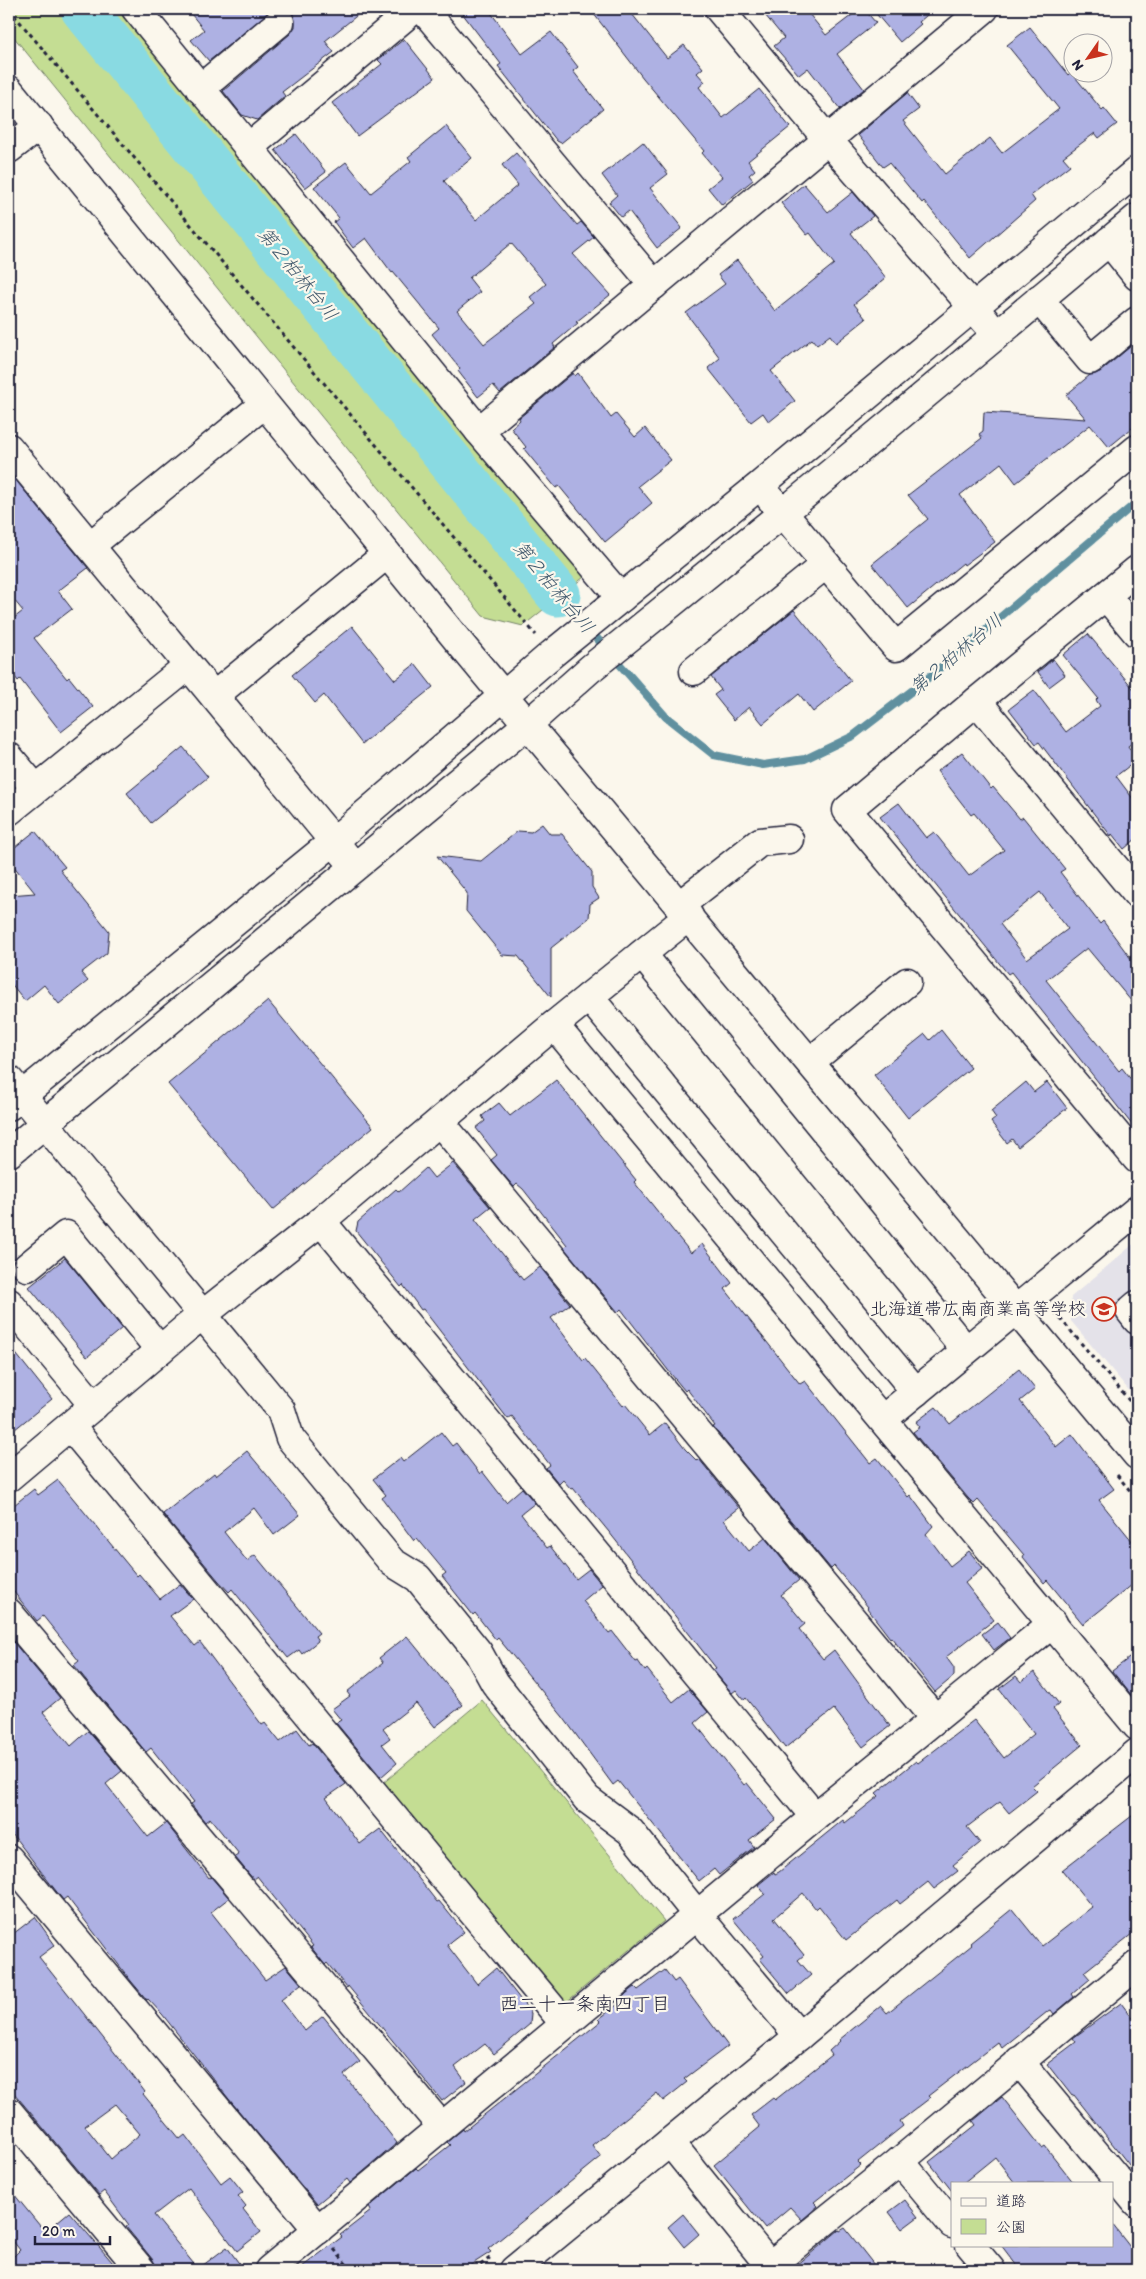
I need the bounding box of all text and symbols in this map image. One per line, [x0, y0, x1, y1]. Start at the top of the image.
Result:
north arrow [1064, 32, 1114, 82]
text: N [1068, 56, 1087, 74]
water label: 第２柏林台川 [253, 222, 343, 326]
water label: 第２柏林台川 [509, 536, 599, 638]
water label: 第２柏林台川 [905, 609, 1007, 699]
school or university icon: 北海道帯広南商業高等学校 [1091, 1296, 1117, 1322]
place label: 北海道帯広南商業高等学校 [870, 1298, 1086, 1320]
district label: 西二十一条南四丁目 [499, 1992, 671, 2015]
legend [951, 2182, 1114, 2246]
text: 道路 [996, 2192, 1026, 2210]
scale bar [35, 2214, 110, 2246]
text: 公園 [996, 2218, 1026, 2236]
text: 20 m [42, 2222, 76, 2240]

